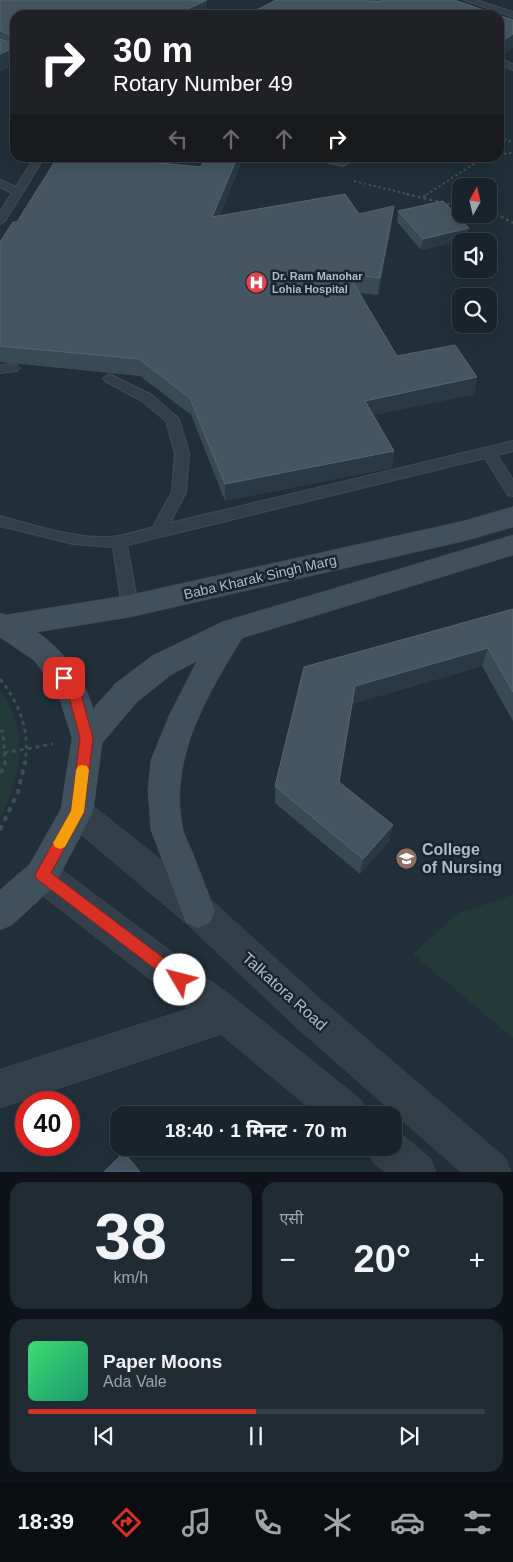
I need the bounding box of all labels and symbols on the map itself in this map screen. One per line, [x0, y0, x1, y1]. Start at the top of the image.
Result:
north arrow [452, 178, 498, 222]
hospital icon: Dr. Ram Manohar Lohia Hospital [244, 270, 268, 294]
place label: Dr. Ram Manohar Lohia Hospital [272, 270, 363, 295]
street label: Baba Kharak Singh Marg [182, 552, 338, 602]
pin [43, 657, 85, 699]
place label: College of Nursing [422, 841, 502, 876]
school or university icon: College of Nursing [394, 846, 418, 870]
street label: Talkatora Road [239, 949, 330, 1034]
position arrow [153, 953, 205, 1005]
speed limit sign: 40 [15, 1091, 80, 1156]

